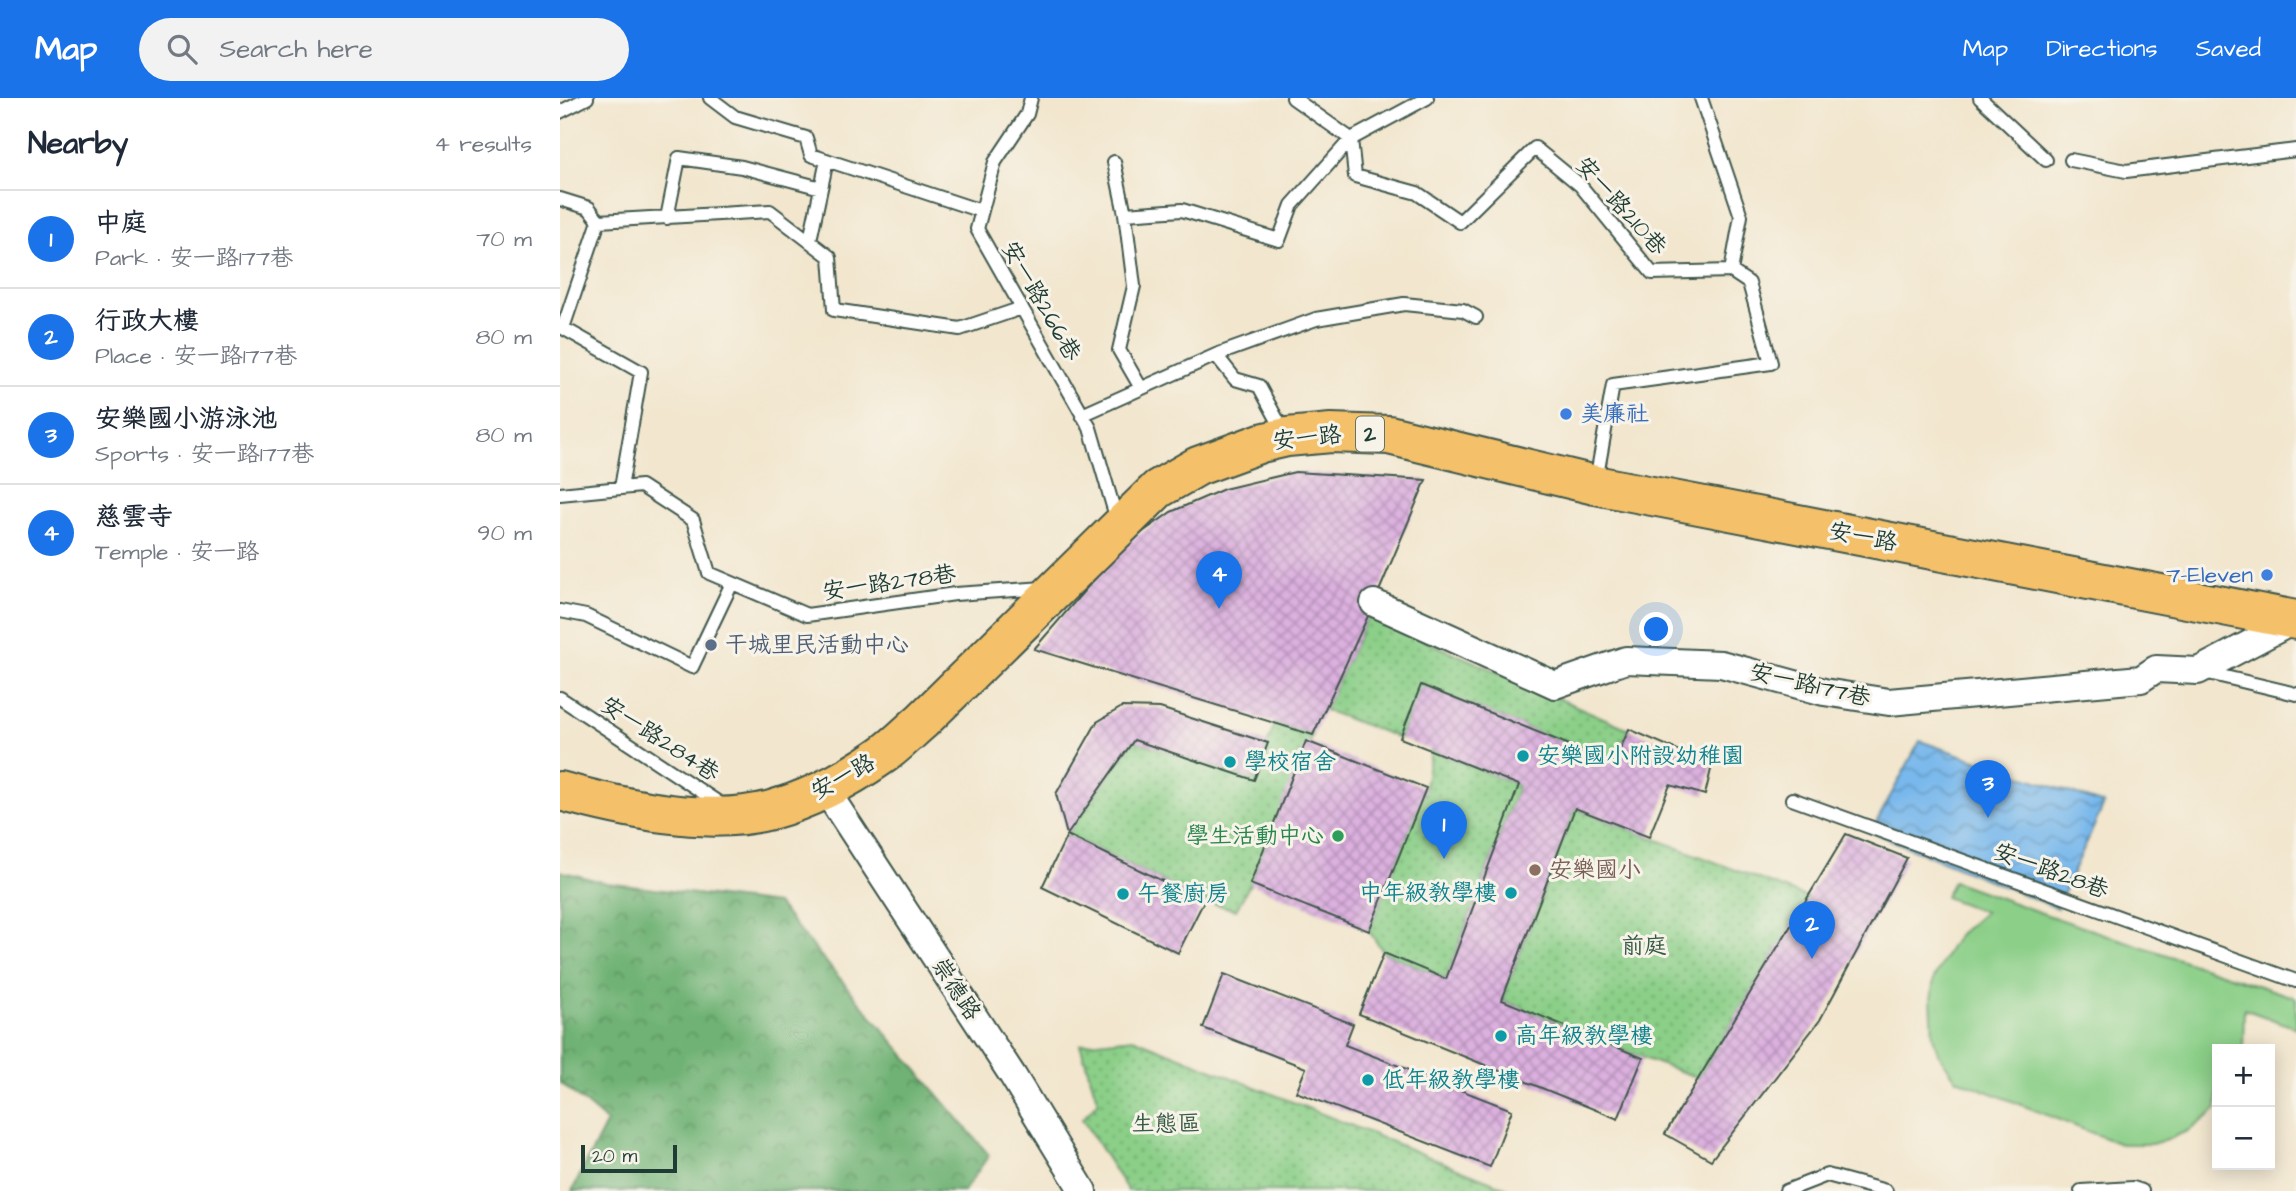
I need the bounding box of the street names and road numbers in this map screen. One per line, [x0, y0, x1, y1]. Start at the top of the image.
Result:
street label: 安一路210巷 [1568, 150, 1675, 263]
street label: 安一路266巷 [994, 235, 1089, 368]
road number: 2 [1356, 416, 1384, 452]
street label: 安一路 [1271, 418, 1343, 458]
street label: 安一路 [1826, 515, 1900, 559]
street label: 安一路278巷 [820, 558, 959, 608]
street label: 安一路177巷 [1746, 656, 1875, 715]
street label: 安一路284巷 [594, 689, 726, 790]
street label: 安一路 [805, 746, 881, 808]
street label: 安一路28巷 [1989, 835, 2114, 907]
street label: 崇德路 [924, 951, 988, 1027]

